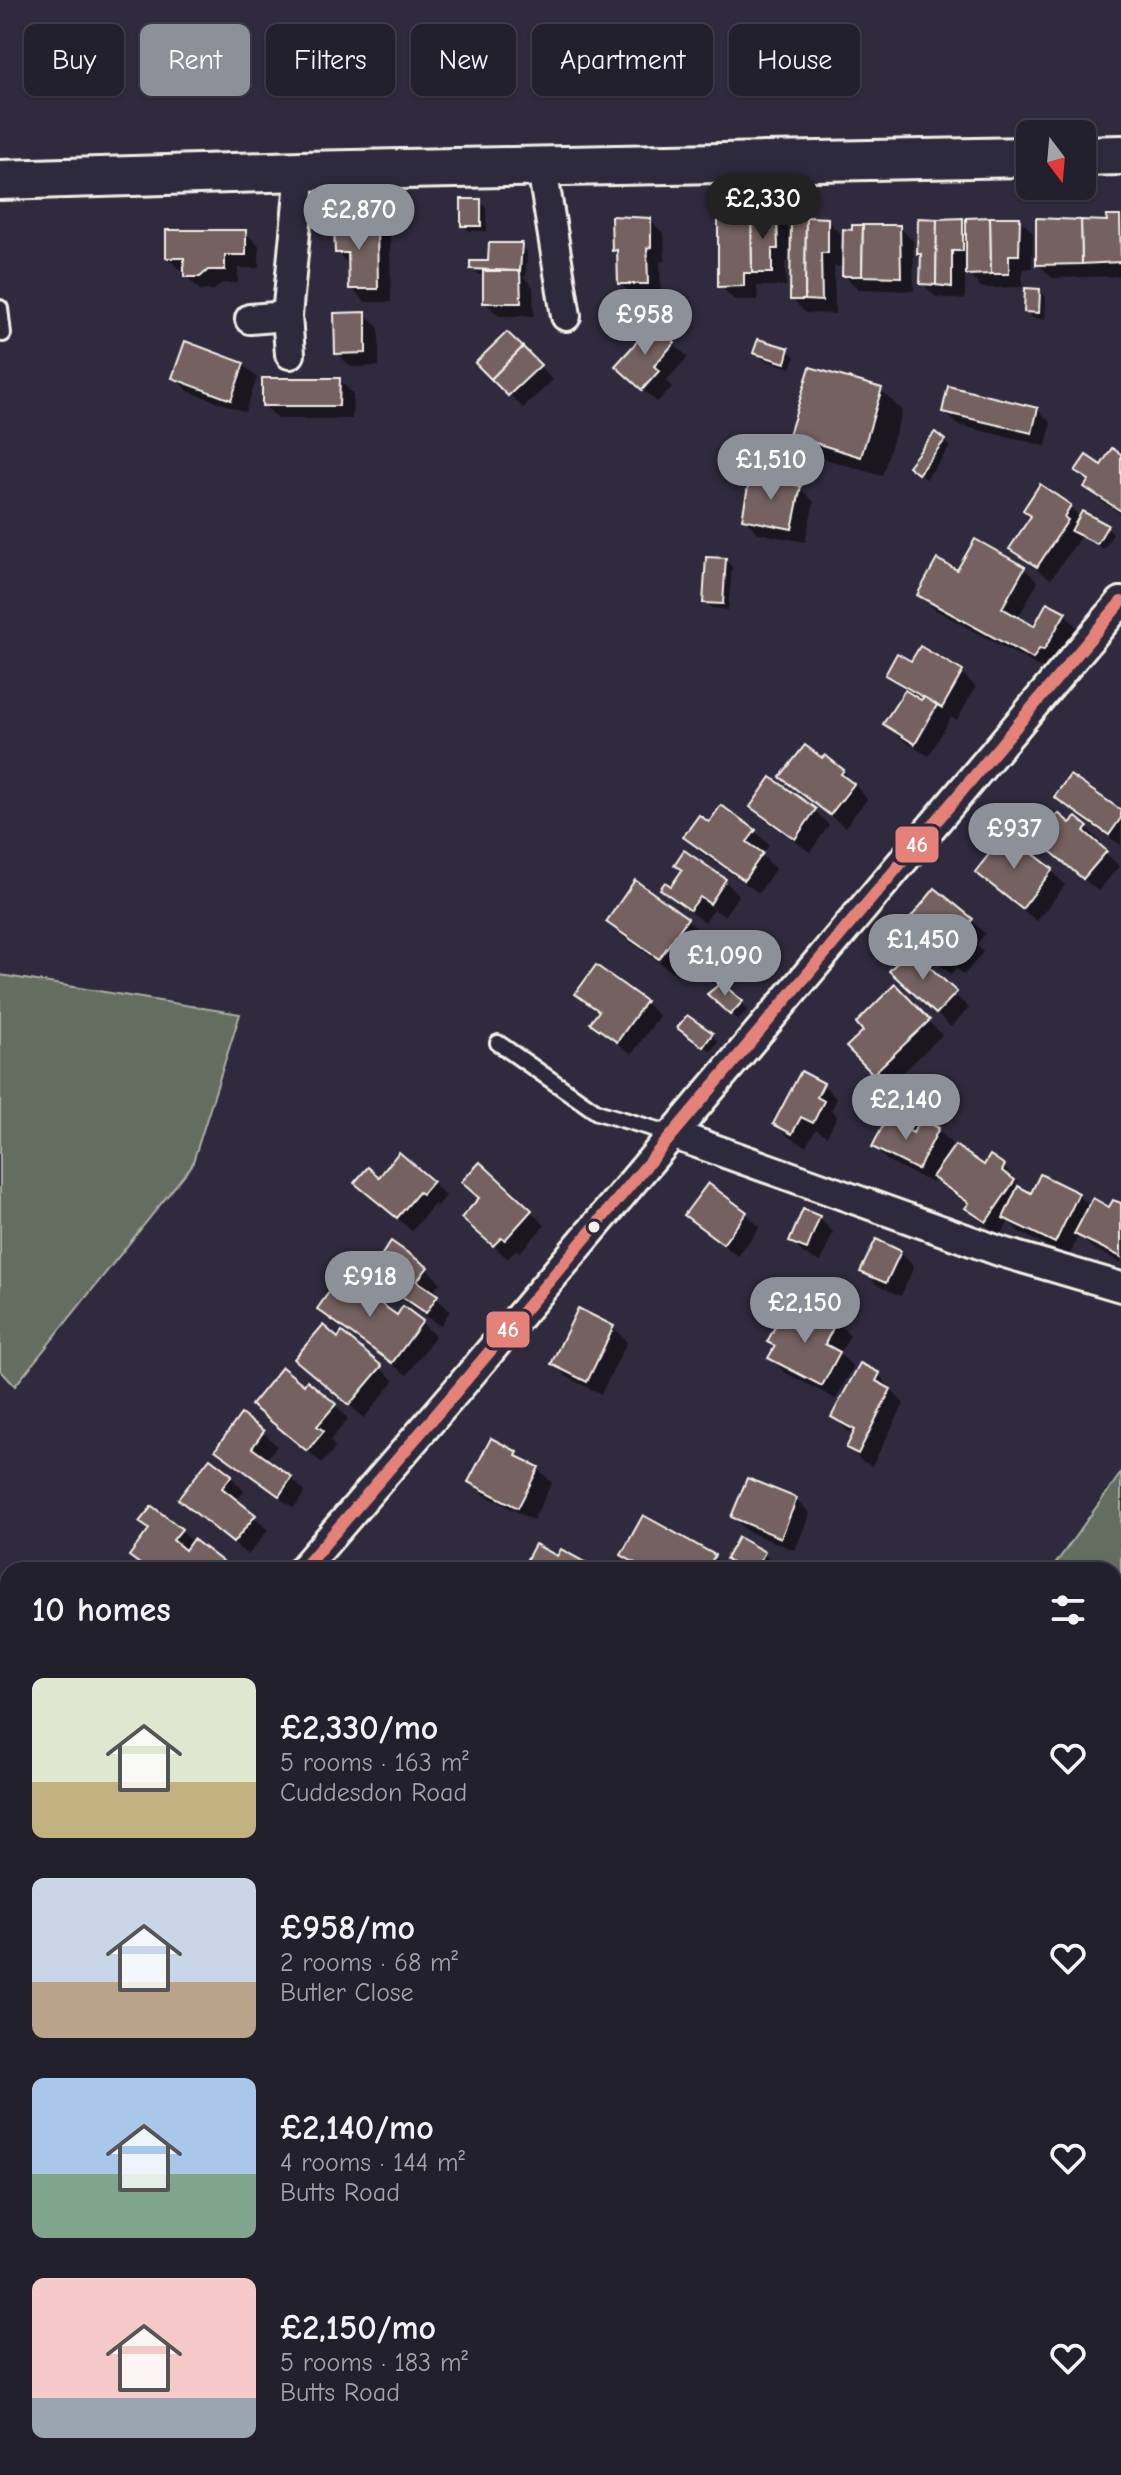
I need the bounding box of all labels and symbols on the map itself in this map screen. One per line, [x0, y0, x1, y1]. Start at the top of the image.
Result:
north arrow [1016, 120, 1096, 200]
pin: £2,330 [698, 173, 828, 241]
pin: £2,870 [294, 184, 424, 252]
pin: £958 [598, 289, 692, 357]
pin: £1,510 [706, 434, 836, 502]
pin: £937 [967, 803, 1061, 871]
line badge: 46 [894, 825, 940, 864]
text: 46 [906, 832, 928, 858]
pin: £1,450 [858, 914, 988, 982]
pin: £1,090 [660, 930, 790, 998]
pin: £2,140 [841, 1074, 971, 1142]
unlabelled marker [586, 1219, 602, 1235]
pin: £918 [323, 1251, 417, 1319]
pin: £2,150 [740, 1277, 870, 1345]
line badge: 46 [485, 1310, 531, 1349]
text: 46 [497, 1317, 519, 1343]

